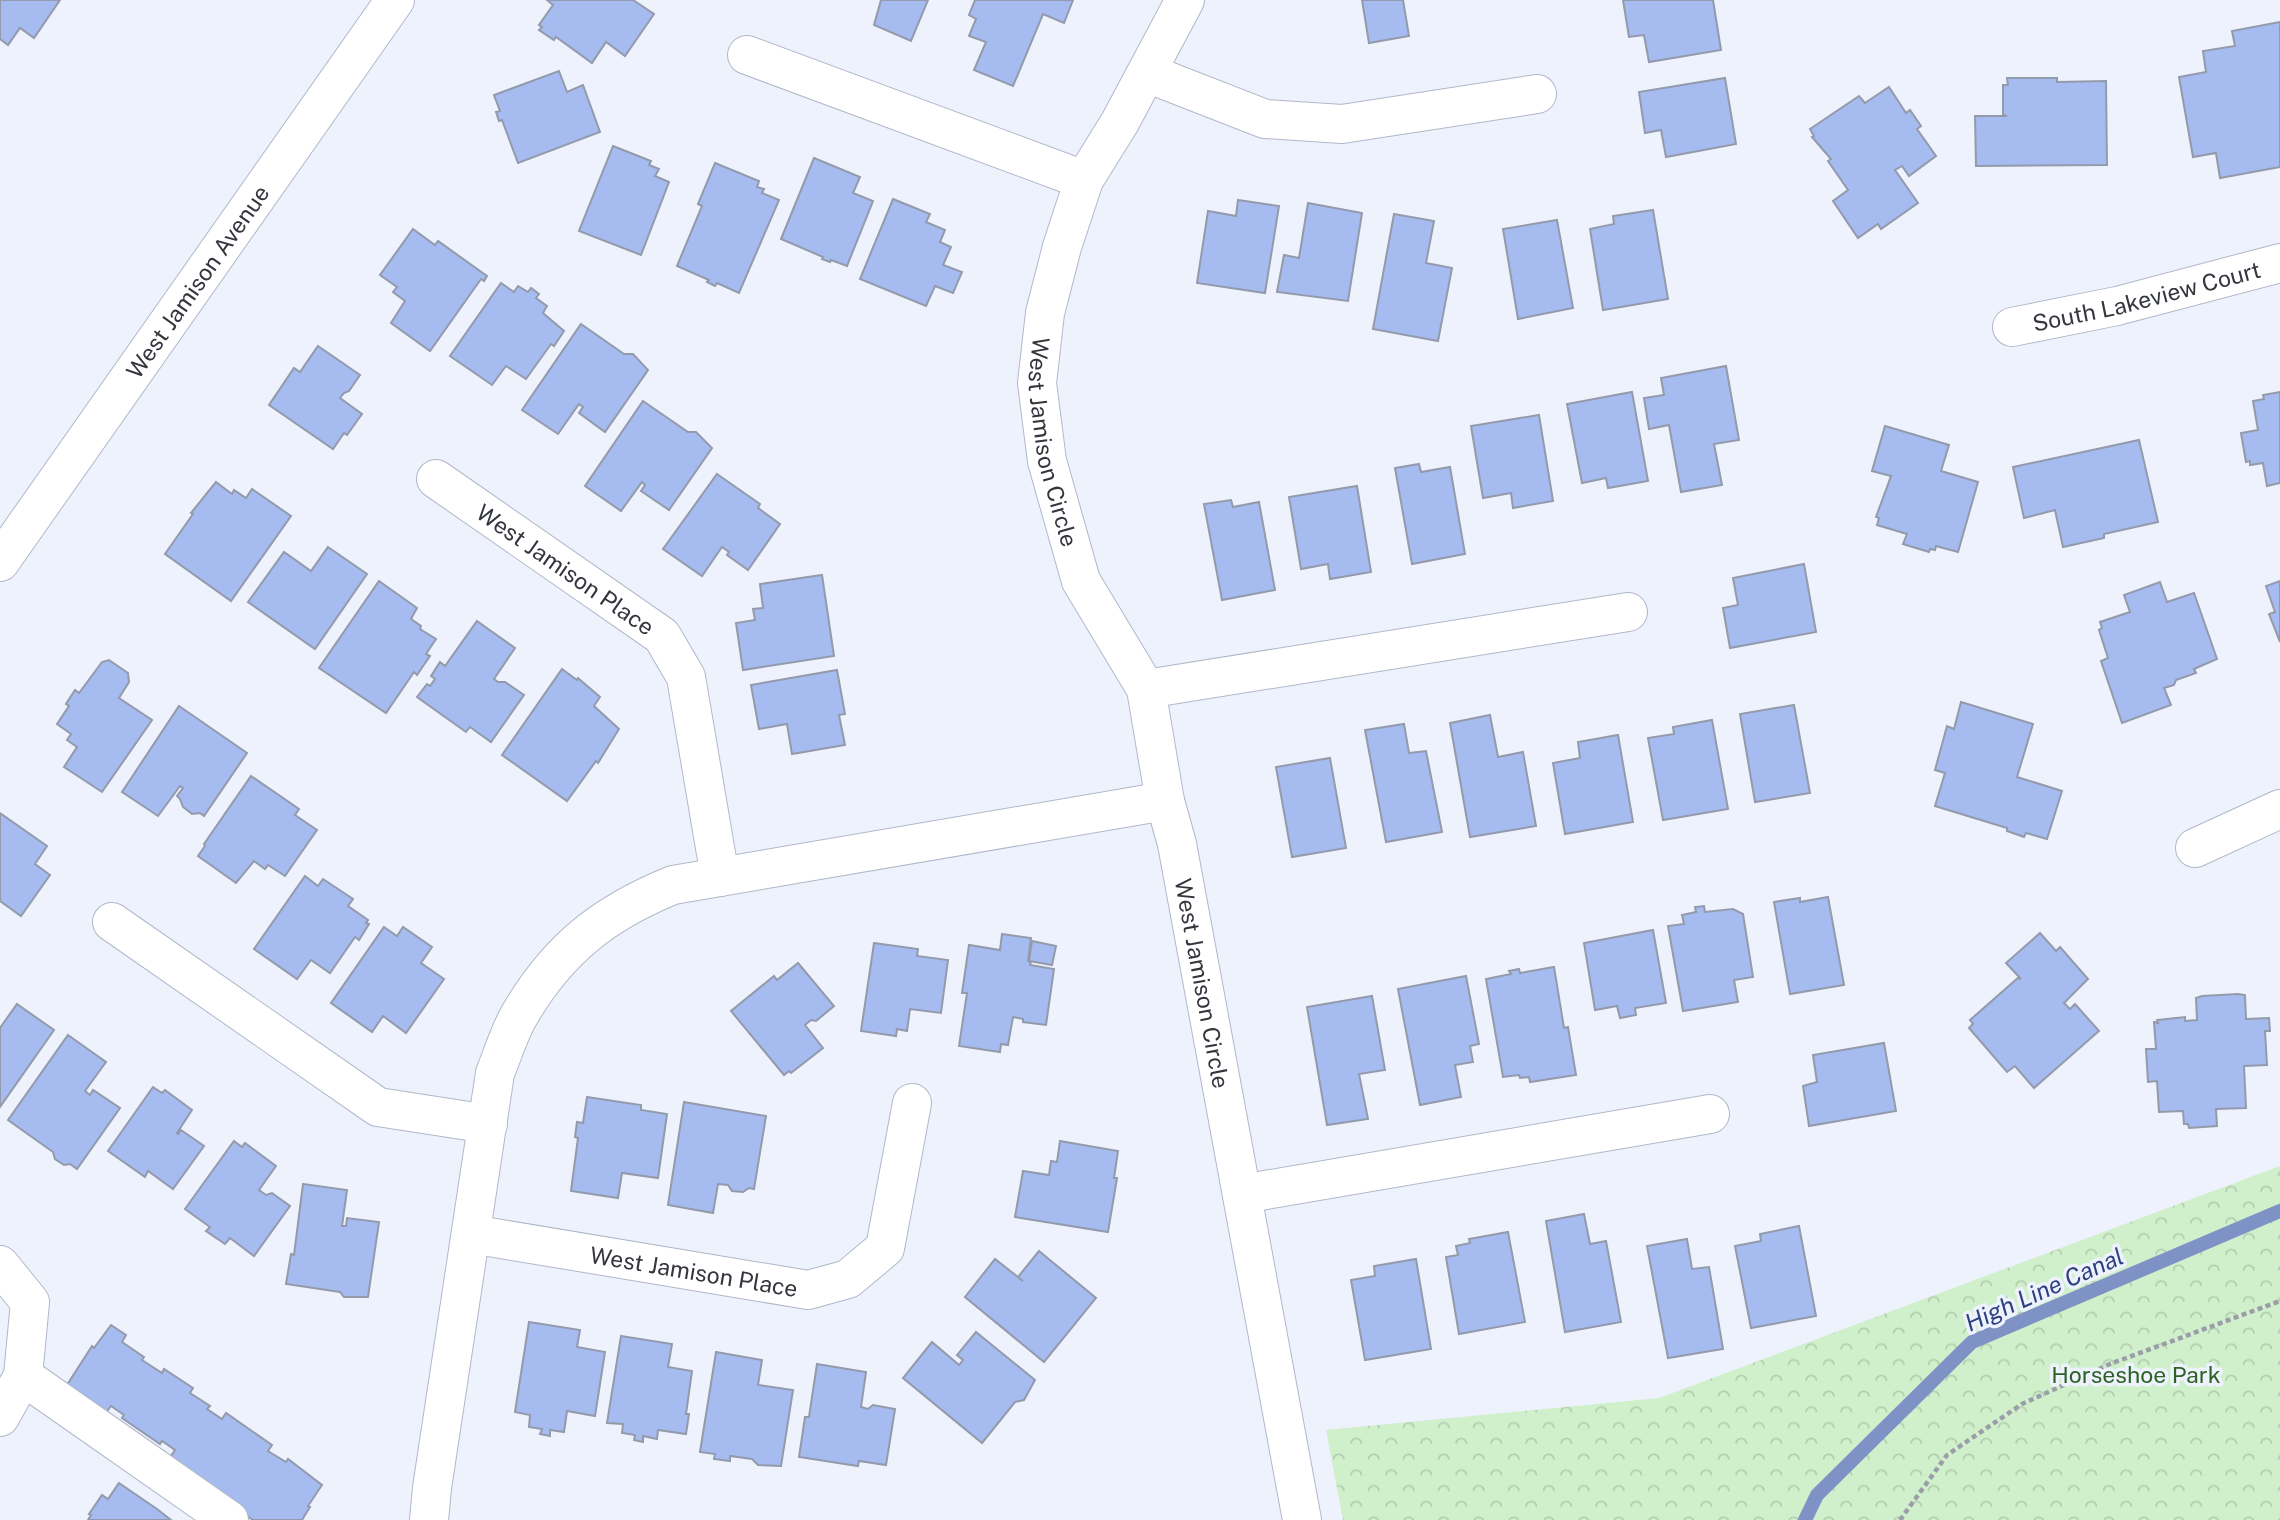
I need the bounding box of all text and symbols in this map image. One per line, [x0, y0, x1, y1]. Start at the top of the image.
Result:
street label: West Jamison Avenue [120, 180, 274, 383]
street label: South Lakeview Court [2030, 255, 2263, 336]
street label: West Jamison Circle [1024, 336, 1084, 550]
street label: West Jamison Place [472, 498, 660, 640]
street label: West Jamison Circle [1170, 876, 1235, 1090]
street label: West Jamison Place [588, 1240, 800, 1302]
water label: High Line Canal [1960, 1242, 2128, 1336]
park label: Horseshoe Park [2051, 1361, 2221, 1388]

